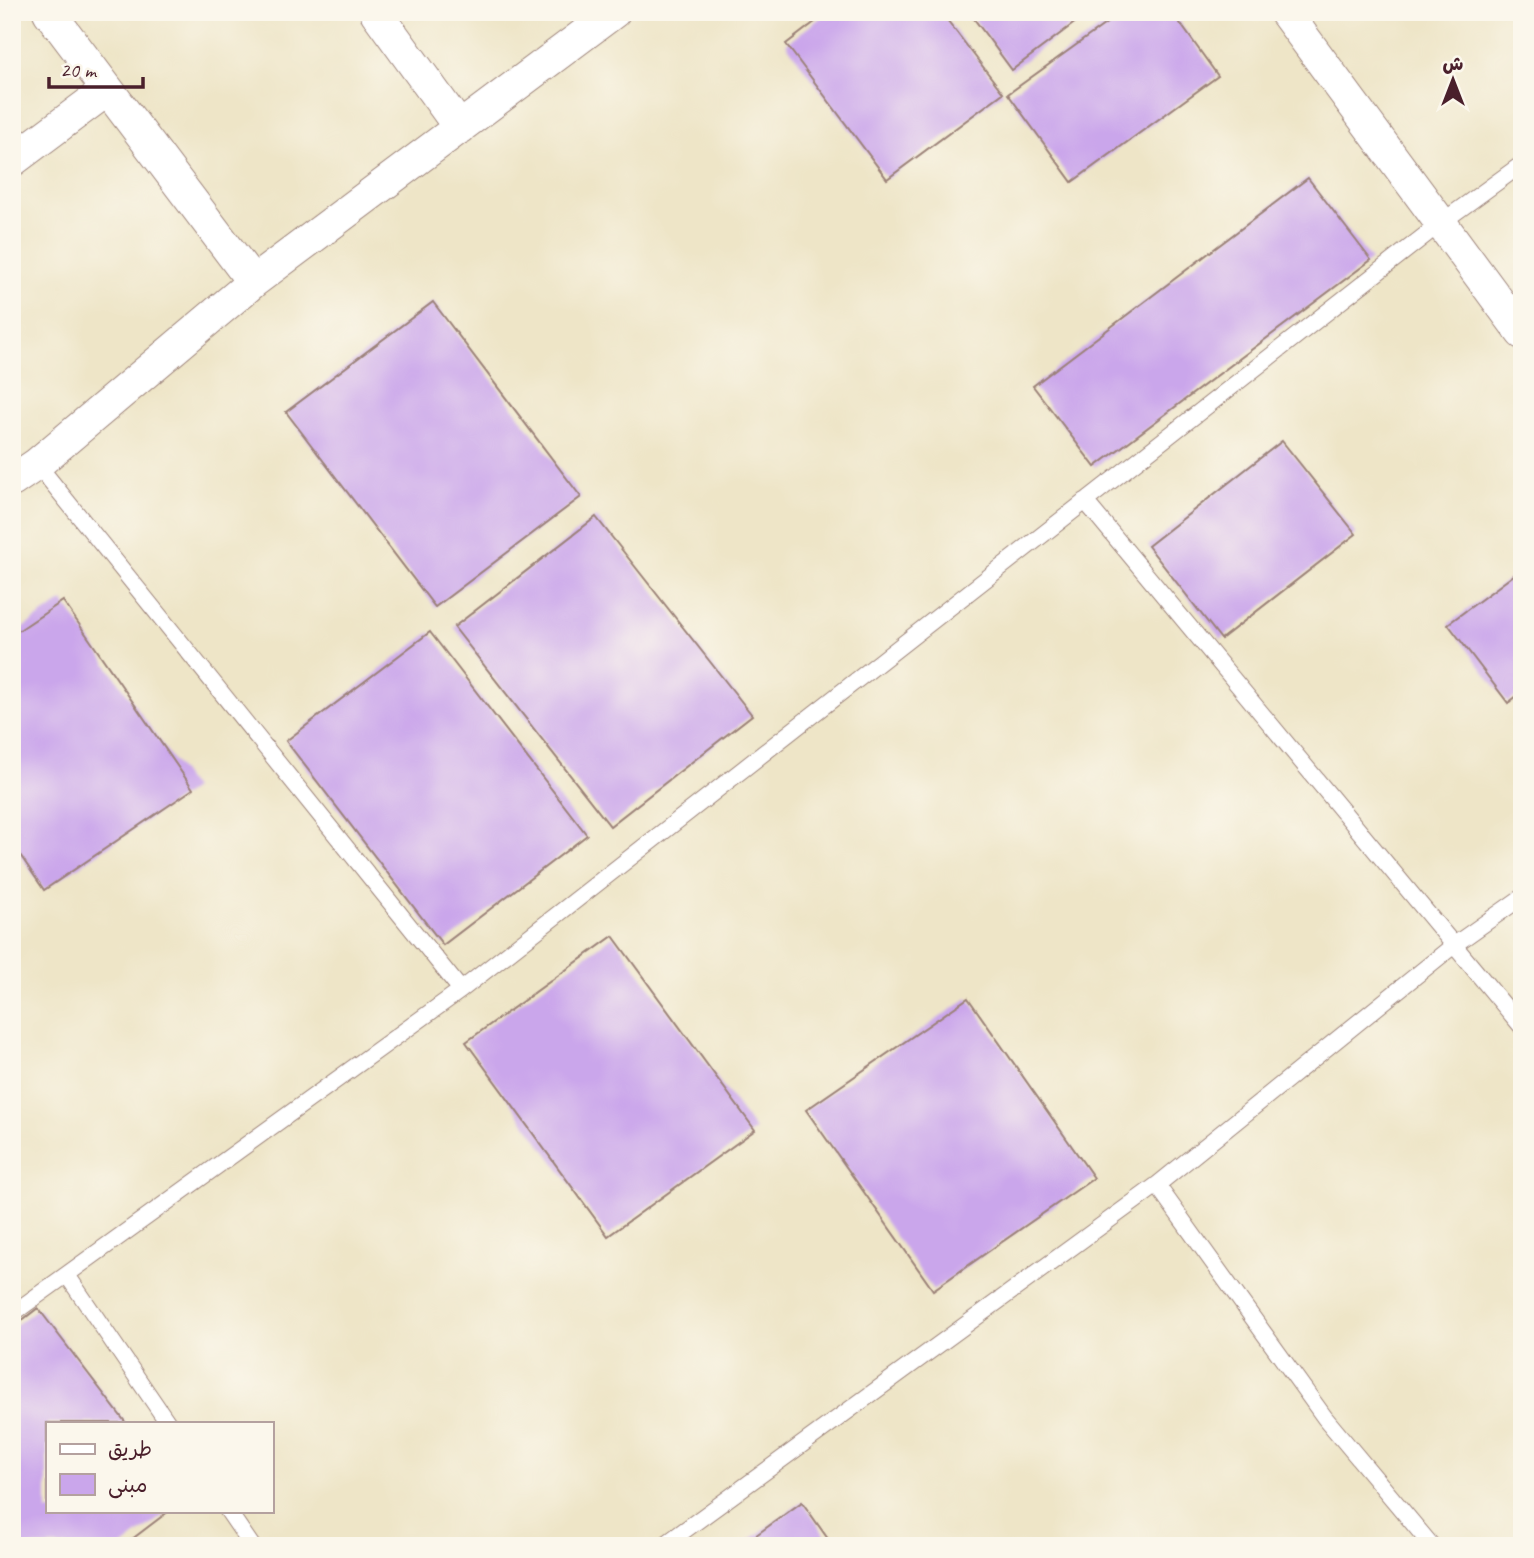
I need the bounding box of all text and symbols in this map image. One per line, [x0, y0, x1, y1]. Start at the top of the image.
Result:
scale bar [49, 46, 144, 90]
north arrow [1418, 46, 1488, 116]
text: ش [1443, 52, 1464, 76]
text: 20 m [60, 57, 98, 83]
legend [46, 1422, 273, 1512]
text: طريق [108, 1436, 152, 1462]
text: مبنى [108, 1472, 147, 1499]

